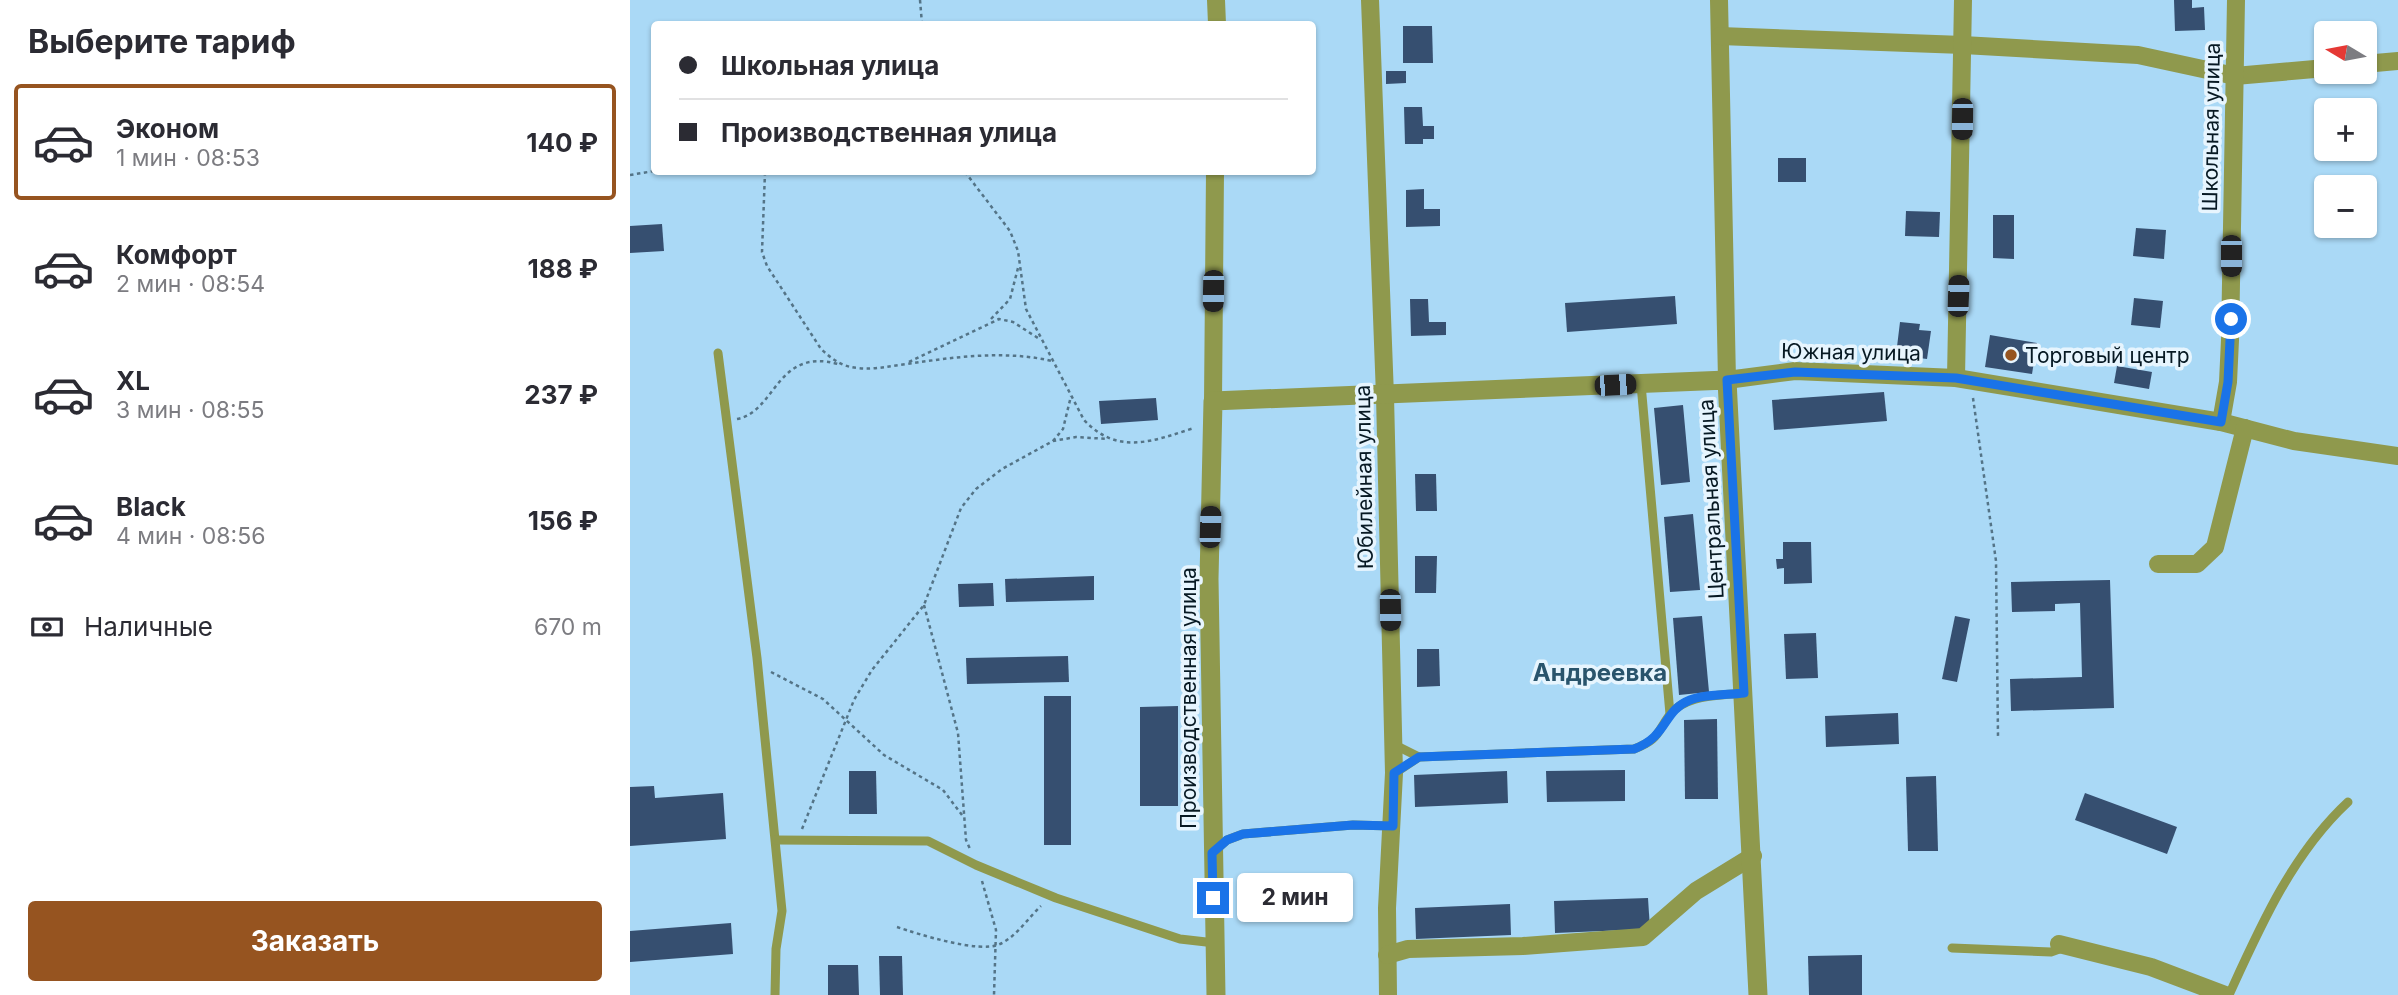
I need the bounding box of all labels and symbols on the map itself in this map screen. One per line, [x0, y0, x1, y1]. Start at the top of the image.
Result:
north arrow [2314, 21, 2376, 84]
street label: Школьная улица [2197, 42, 2225, 212]
car [1952, 98, 1973, 140]
car [2221, 235, 2242, 277]
car [1203, 270, 1224, 312]
car [1947, 275, 1970, 317]
route start [2215, 303, 2247, 335]
street label: Южная улица [1781, 338, 1921, 366]
place label: Торговый центр [2025, 343, 2190, 368]
marker: Торговый центр [2003, 347, 2019, 363]
car [1594, 373, 1637, 397]
street label: Юбилейная улица [1350, 385, 1378, 569]
street label: Центральная улица [1693, 398, 1729, 600]
car [1199, 506, 1222, 548]
street label: Производственная улица [1176, 567, 1201, 829]
car [1380, 589, 1401, 631]
district label: Андреевка [1533, 658, 1667, 687]
callout: 2 мин [1238, 874, 1353, 922]
route end [1197, 882, 1229, 914]

